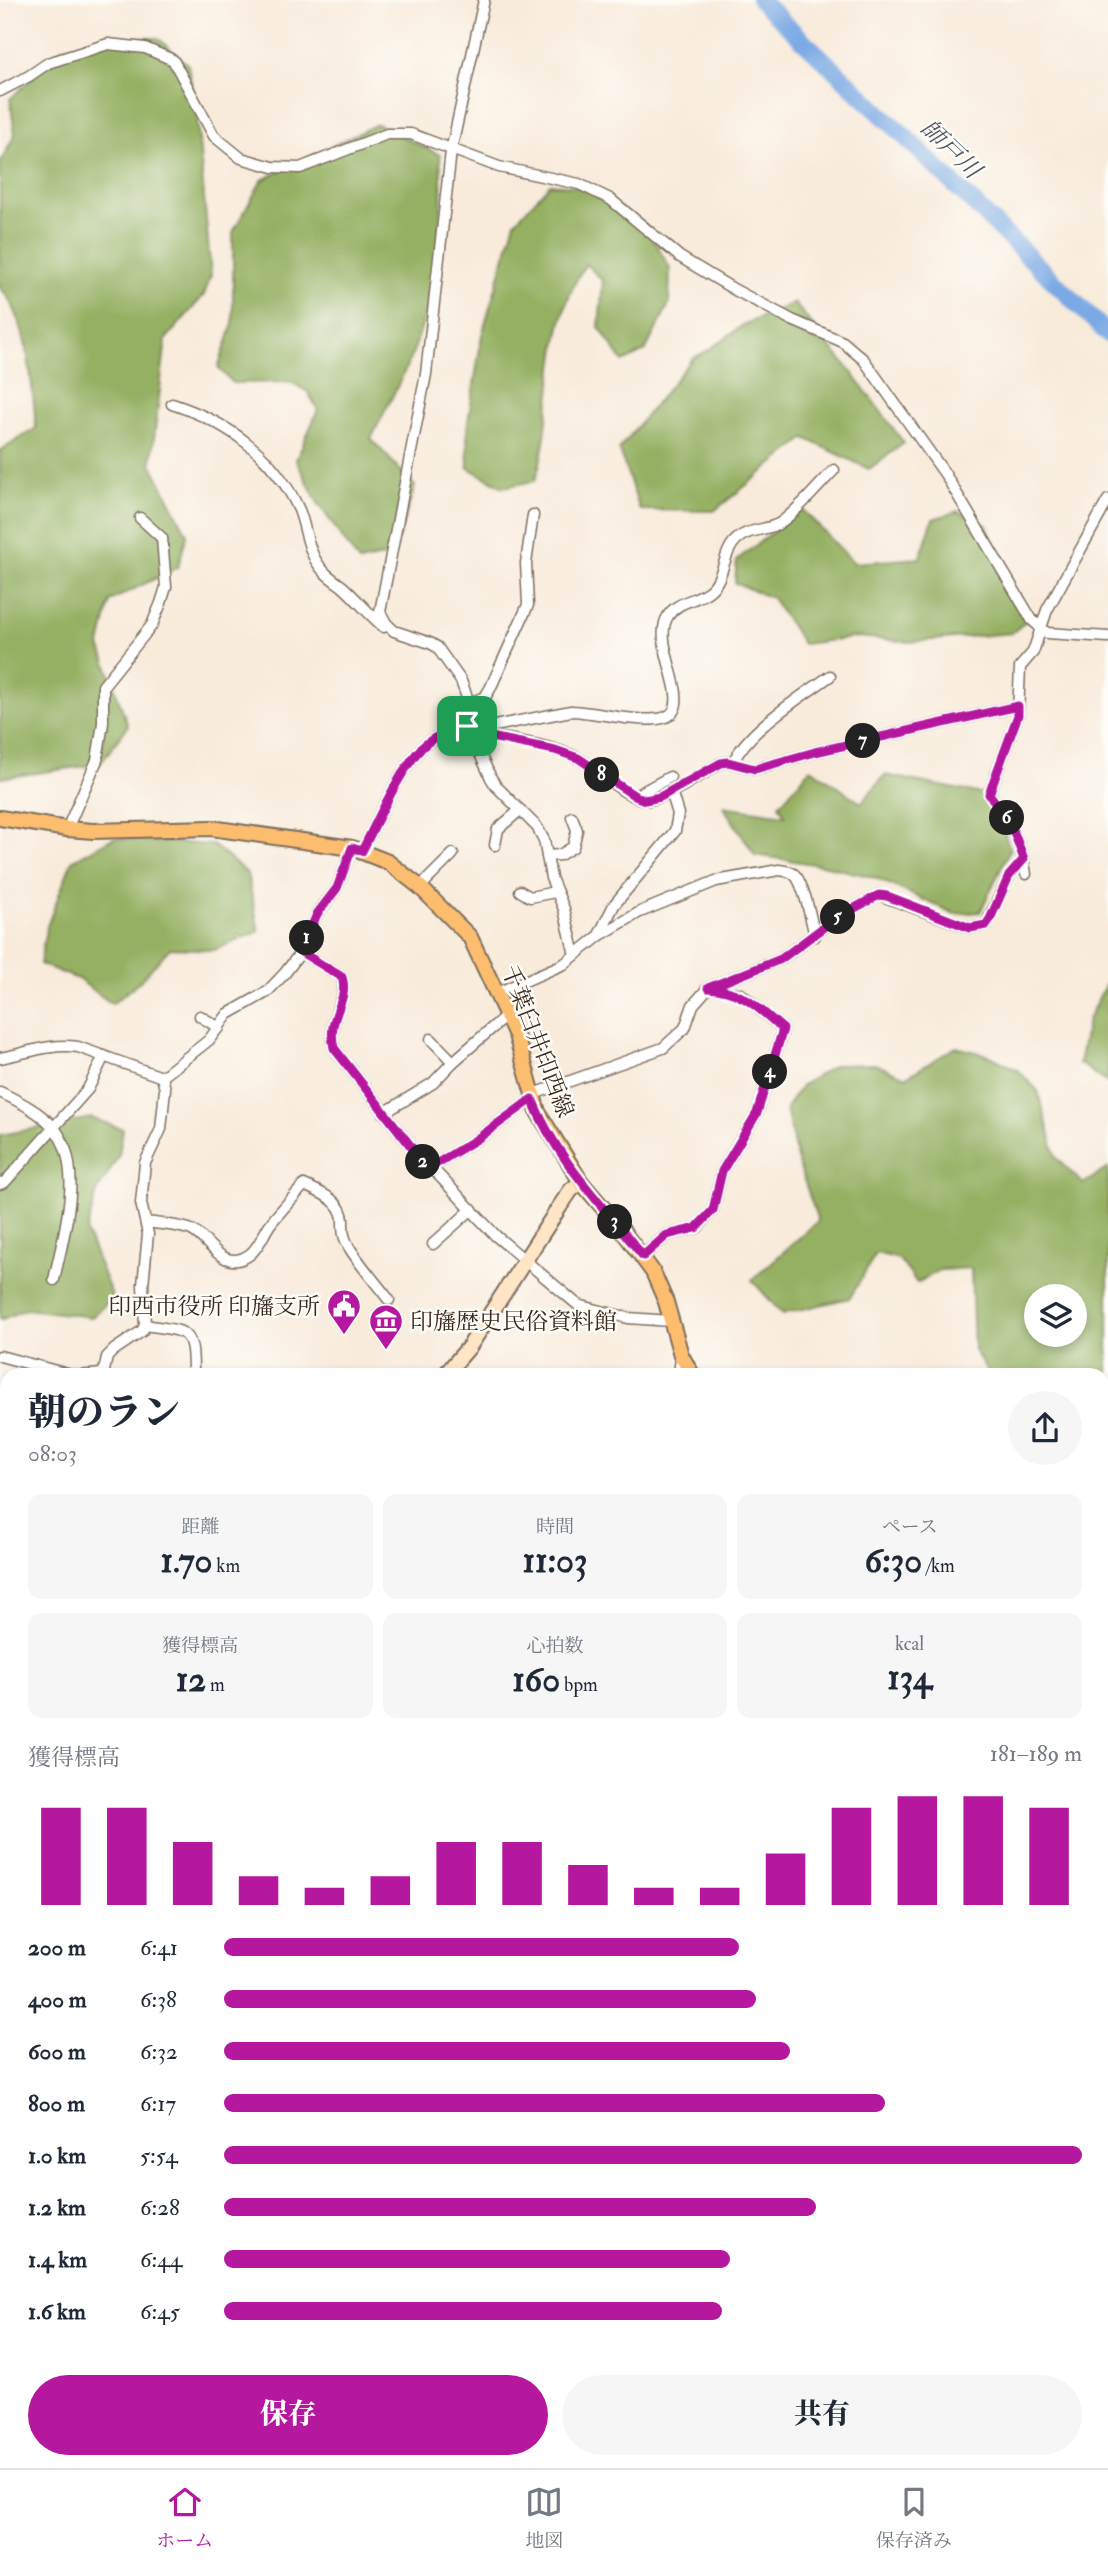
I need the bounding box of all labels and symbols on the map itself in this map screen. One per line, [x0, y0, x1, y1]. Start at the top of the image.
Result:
water label: 師戸川 [914, 113, 989, 188]
pin [437, 696, 497, 756]
pin: 7 [846, 724, 880, 758]
pin: 8 [584, 758, 620, 792]
pin: 6 [990, 800, 1024, 836]
pin: 5 [820, 900, 856, 934]
pin: 1 [290, 920, 324, 956]
street label: 千葉臼井印西線 [495, 961, 580, 1122]
pin: 4 [752, 1054, 788, 1090]
pin: 2 [406, 1144, 440, 1180]
pin: 3 [598, 1204, 632, 1240]
public building icon: 印西市役所 印旛支所 [325, 1287, 363, 1336]
place label: 印西市役所 印旛支所 [108, 1292, 320, 1321]
museum icon: 印旛歴史民俗資料館 [367, 1302, 405, 1351]
place label: 印旛歴史民俗資料館 [410, 1307, 617, 1336]

